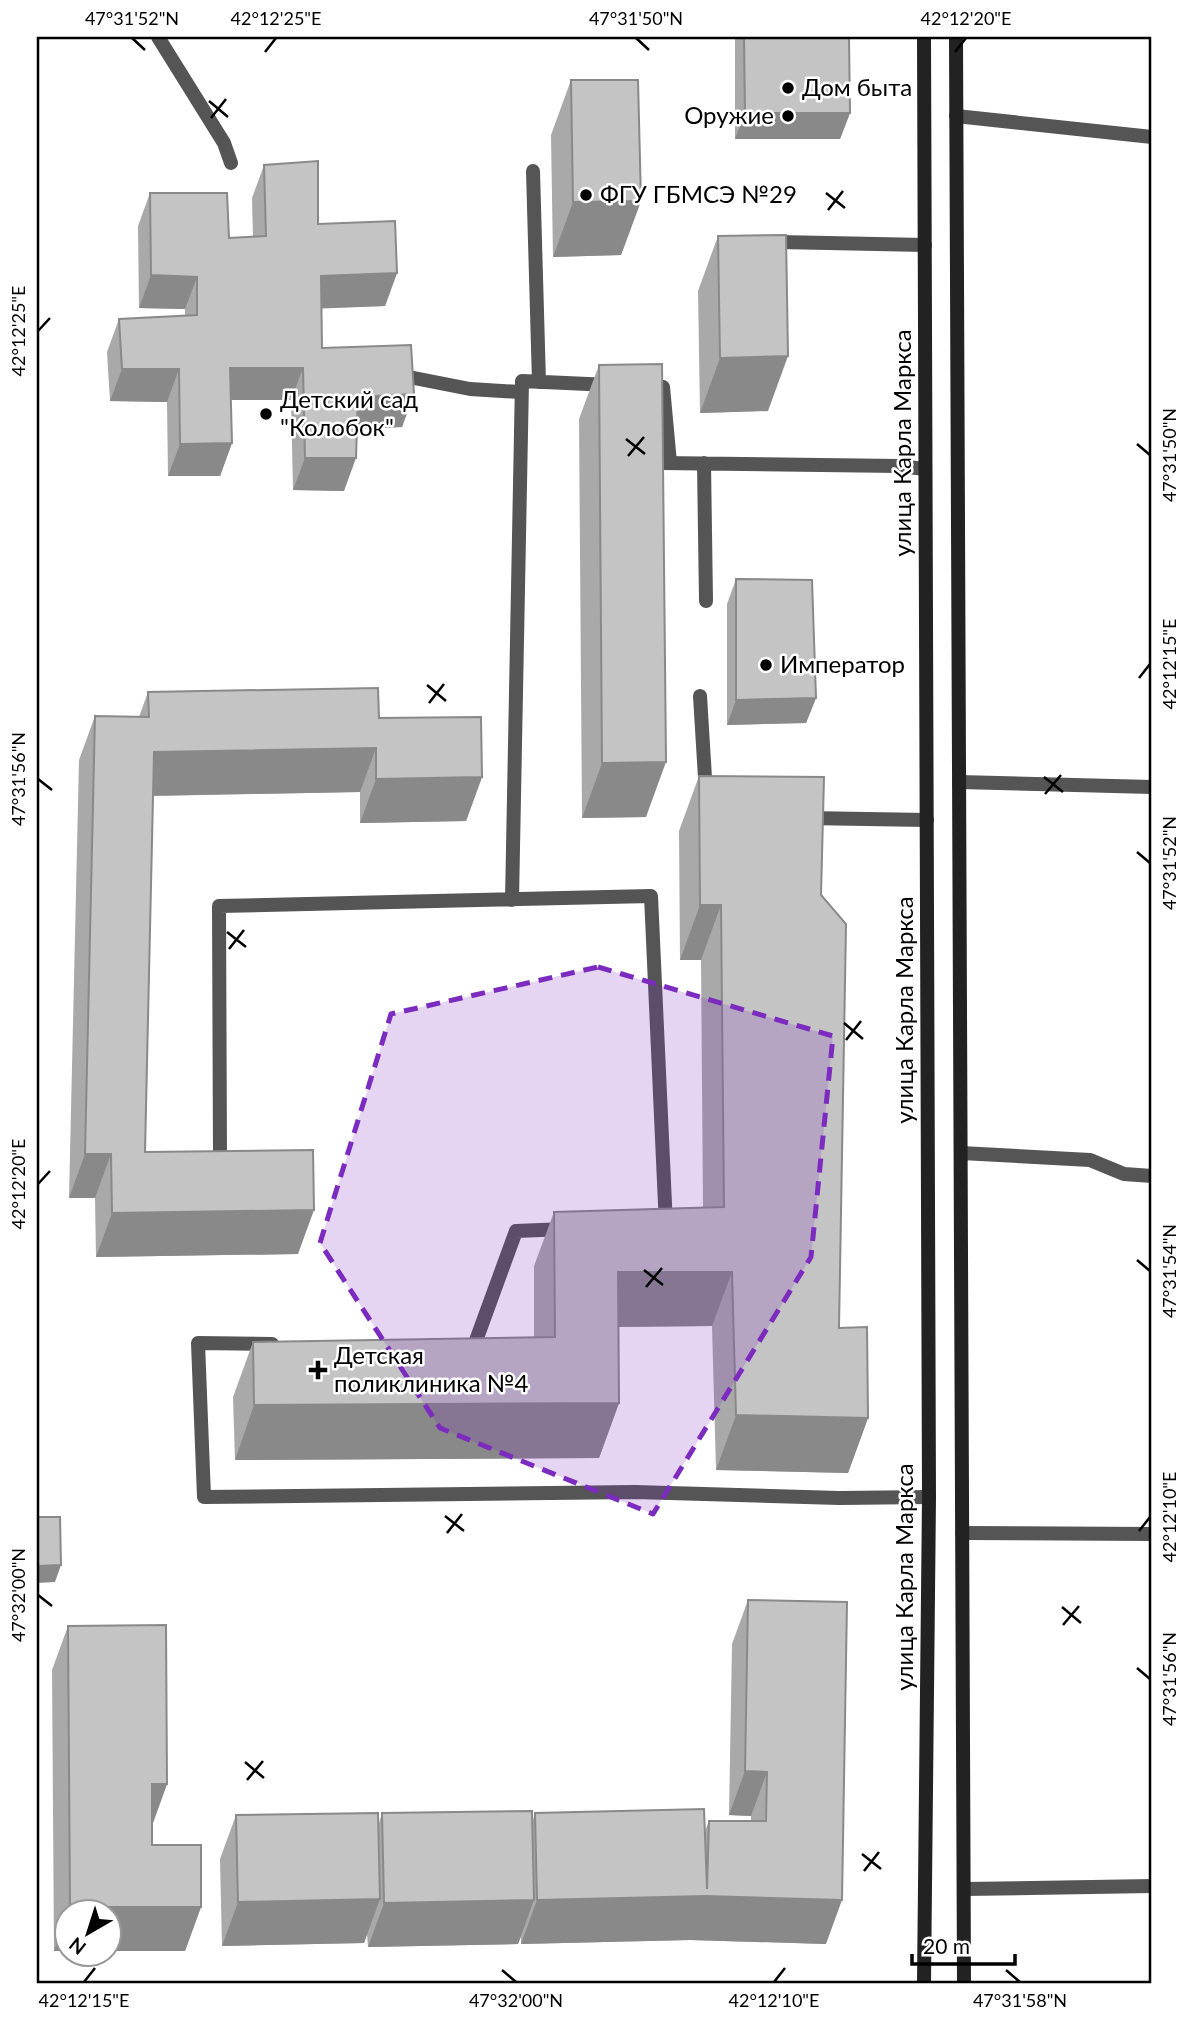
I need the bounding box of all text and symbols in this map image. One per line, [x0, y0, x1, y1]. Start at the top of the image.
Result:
text: 47°31'52"N [85, 7, 179, 29]
text: 42°12'25"E [231, 7, 321, 29]
text: 47°31'50"N [589, 7, 683, 29]
text: 42°12'20"E [921, 7, 1011, 29]
place label: Дом быта [802, 72, 912, 101]
marker: Дом быта [780, 80, 796, 96]
place label: Оружие [684, 100, 774, 129]
marker: Оружие [780, 108, 796, 124]
place label: ФГУ ГБМСЭ №29 [600, 179, 797, 208]
marker: ФГУ ГБМСЭ №29 [578, 187, 594, 203]
text: 42°12'25"E [7, 286, 29, 376]
street label: улица Карла Маркса [887, 329, 916, 557]
place label: Детский сад "Колобок" [280, 384, 418, 441]
marker: Детский сад "Колобок" [258, 406, 274, 422]
text: 47°31'50"N [1158, 408, 1180, 502]
text: 42°12'15"E [1158, 619, 1180, 709]
place label: Император [780, 649, 905, 678]
marker: Император [758, 657, 774, 673]
text: 47°31'56"N [7, 732, 29, 826]
text: 47°31'52"N [1158, 816, 1180, 910]
street label: улица Карла Маркса [889, 896, 918, 1124]
text: 42°12'20"E [7, 1139, 29, 1229]
text: 47°31'54"N [1158, 1224, 1180, 1318]
place label: Детская поликлиника №4 [334, 1340, 528, 1397]
marker: Детская поликлиника №4 [308, 1360, 328, 1380]
street label: улица Карла Маркса [889, 1463, 918, 1691]
text: 42°12'10"E [1158, 1472, 1180, 1562]
text: 47°32'00"N [7, 1548, 29, 1642]
text: 47°31'56"N [1158, 1632, 1180, 1726]
north arrow [52, 1898, 122, 1968]
scale bar [912, 1922, 1016, 1966]
text: N [64, 1933, 90, 1960]
text: 20 m [923, 1933, 970, 1958]
text: 42°12'15"E [39, 1989, 129, 2011]
text: 47°32'00"N [469, 1989, 563, 2011]
text: 42°12'10"E [729, 1989, 819, 2011]
text: 47°31'58"N [973, 1989, 1067, 2011]

